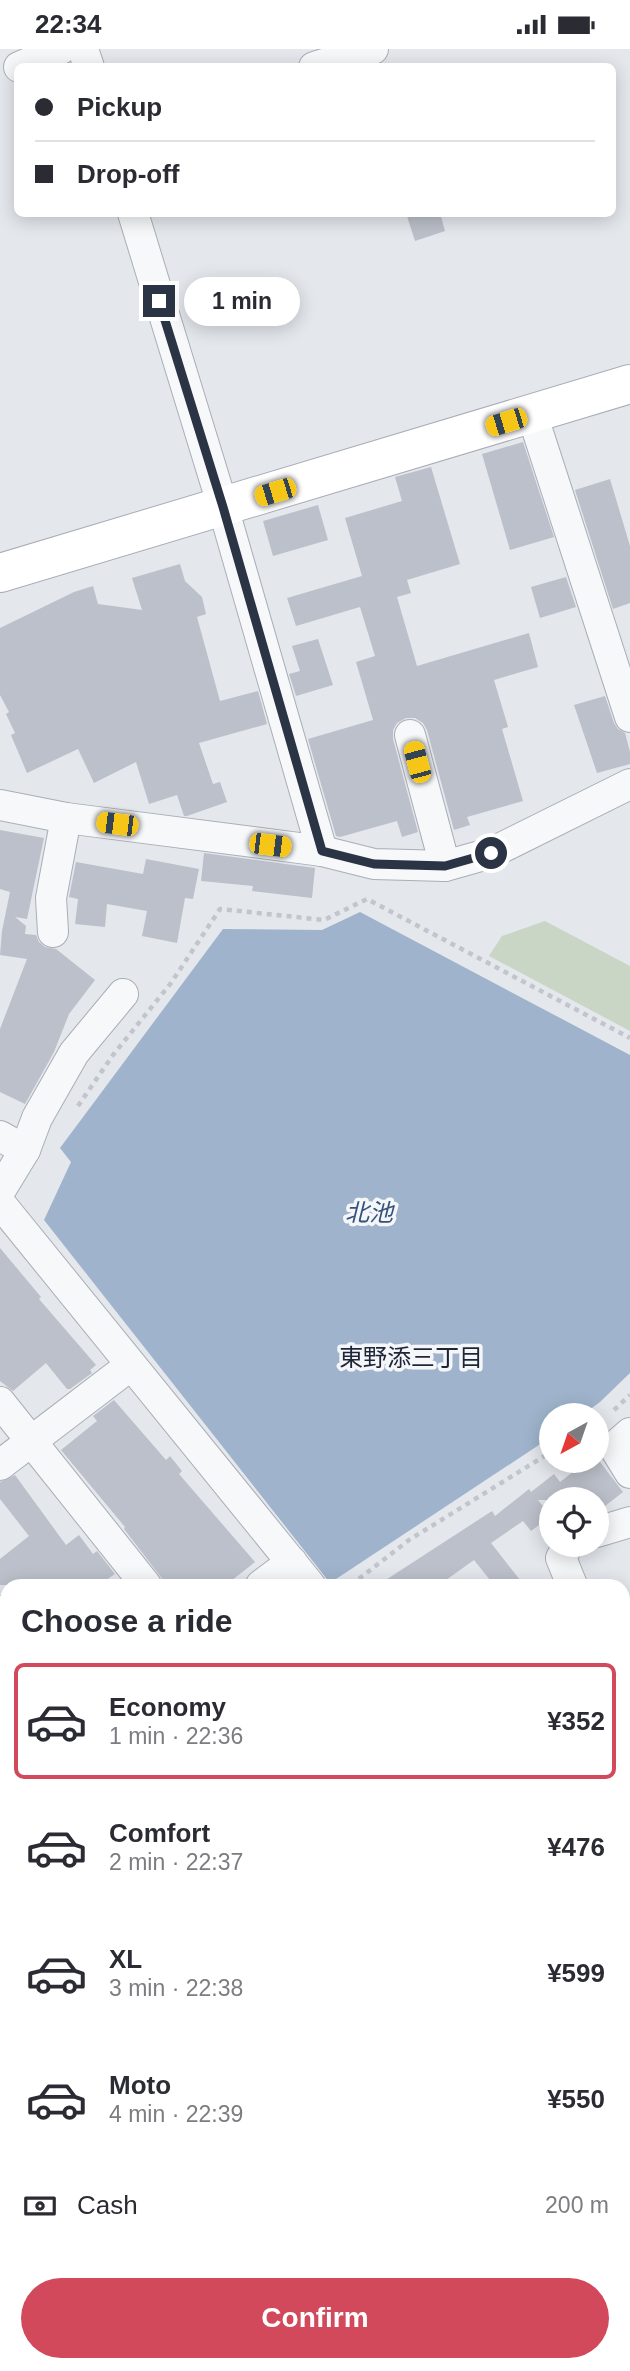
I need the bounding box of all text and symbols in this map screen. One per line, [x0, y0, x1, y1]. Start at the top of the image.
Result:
text: 22:34 [35, 9, 102, 39]
text: Pickup [77, 92, 162, 122]
text: Drop-off [77, 159, 180, 189]
callout: 1 min [184, 277, 299, 325]
route end [143, 285, 175, 317]
text: 1 min [212, 288, 272, 314]
car [483, 406, 530, 438]
car [252, 476, 299, 508]
car [402, 739, 433, 785]
car [95, 811, 140, 837]
car [248, 832, 293, 858]
route start [475, 837, 507, 869]
water label: 北池 [345, 1199, 395, 1226]
district label: 東野添三丁目 [339, 1344, 483, 1371]
north arrow [539, 1403, 609, 1473]
map controls [539, 1403, 609, 1557]
button: locate [539, 1487, 609, 1557]
text: Choose a ride [21, 1603, 233, 1639]
icon: car [25, 1690, 88, 1753]
text: Economy [109, 1692, 226, 1722]
text: ¥352 [547, 1706, 605, 1736]
text: 1 min · 22:36 [109, 1723, 243, 1749]
icon: car [25, 1816, 88, 1879]
text: Comfort [109, 1818, 210, 1848]
text: ¥476 [547, 1832, 605, 1862]
text: 2 min · 22:37 [109, 1849, 243, 1875]
icon: car [25, 1942, 88, 2005]
text: XL [109, 1944, 142, 1974]
text: ¥599 [547, 1958, 605, 1988]
text: 3 min · 22:38 [109, 1975, 243, 2001]
icon: car [25, 2068, 88, 2131]
text: Moto [109, 2070, 171, 2100]
text: ¥550 [547, 2084, 605, 2114]
text: 4 min · 22:39 [109, 2101, 243, 2127]
icon: cash [21, 2187, 59, 2225]
text: Cash [77, 2190, 138, 2220]
text: 200 m [545, 2192, 609, 2218]
button: Confirm [21, 2278, 609, 2358]

